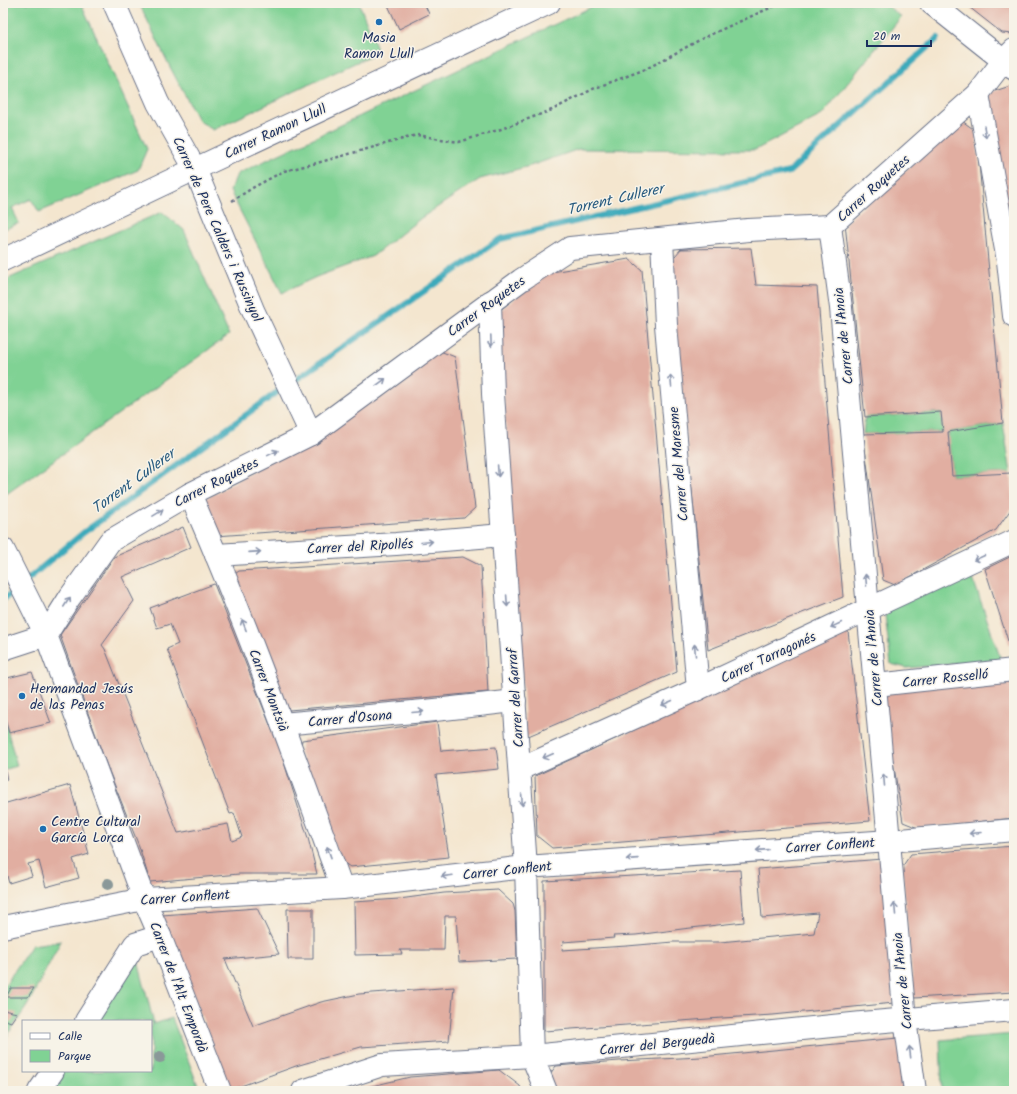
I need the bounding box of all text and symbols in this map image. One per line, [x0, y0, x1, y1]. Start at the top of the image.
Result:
marker: Masia Ramon Llull [374, 17, 384, 27]
scale bar [867, 22, 931, 48]
place label: Masia Ramon Llull [344, 27, 415, 65]
text: 20 m [873, 27, 901, 46]
street label: Carrer Ramon Llull [221, 98, 331, 165]
one-way arrow [981, 126, 989, 139]
street label: Carrer de Pere Calders i Russinyol [166, 133, 268, 326]
street label: Carrer Roquetes [832, 150, 915, 228]
water label: Torrent Cullerer [565, 177, 669, 223]
street label: Carrer Roquetes [443, 271, 531, 343]
street label: Carrer de l'Anoia [828, 286, 860, 385]
one-way arrow [487, 334, 495, 347]
one-way arrow [667, 375, 675, 388]
one-way arrow [376, 378, 387, 386]
street label: Carrer del Maresme [663, 405, 695, 522]
water label: Torrent Cullerer [87, 441, 183, 520]
one-way arrow [267, 449, 279, 456]
street label: Carrer Roquetes [170, 452, 263, 514]
one-way arrow [495, 464, 502, 477]
one-way arrow [152, 509, 164, 517]
street label: Carrer del Ripollés [306, 533, 414, 561]
one-way arrow [420, 538, 433, 546]
one-way arrow [248, 549, 261, 556]
one-way arrow [973, 555, 985, 562]
one-way arrow [862, 574, 870, 587]
one-way arrow [504, 594, 511, 607]
one-way arrow [63, 597, 71, 608]
street label: Carrer de l'Anoia [859, 608, 889, 707]
one-way arrow [239, 620, 247, 632]
one-way arrow [830, 622, 842, 629]
street label: Carrer Tarragonés [717, 626, 820, 690]
one-way arrow [691, 644, 698, 657]
street label: Carrer Montsià [242, 646, 294, 735]
street label: Carrer del Garraf [501, 646, 530, 748]
street label: Carrer Rosselló [901, 663, 990, 694]
place label: Hermandad Jesús de las Penas [30, 678, 133, 716]
marker: Hermandad Jesús de las Penas [17, 691, 27, 701]
one-way arrow [661, 700, 673, 707]
street label: Carrer d'Osona [307, 704, 393, 734]
one-way arrow [411, 708, 424, 716]
one-way arrow [543, 753, 555, 760]
one-way arrow [880, 774, 888, 787]
one-way arrow [518, 793, 526, 806]
place label: Centre Cultural García Lorca [51, 811, 141, 849]
marker: Centre Cultural García Lorca [38, 824, 48, 834]
one-way arrow [969, 830, 982, 837]
street label: Carrer Conflent [785, 832, 876, 860]
one-way arrow [325, 845, 332, 858]
one-way arrow [756, 847, 769, 854]
street label: Carrer Conflent [461, 855, 553, 887]
one-way arrow [626, 856, 639, 863]
one-way arrow [441, 872, 454, 880]
street label: Carrer Conflent [140, 884, 231, 912]
one-way arrow [892, 903, 899, 916]
street label: Carrer de l'Alt Empordà [143, 919, 213, 1056]
street label: Carrer de l'Anoia [887, 931, 919, 1030]
legend [22, 1020, 152, 1072]
text: Calle [58, 1027, 83, 1046]
street label: Carrer del Berguedà [598, 1028, 716, 1062]
one-way arrow [906, 1046, 913, 1059]
text: Parque [58, 1047, 92, 1066]

